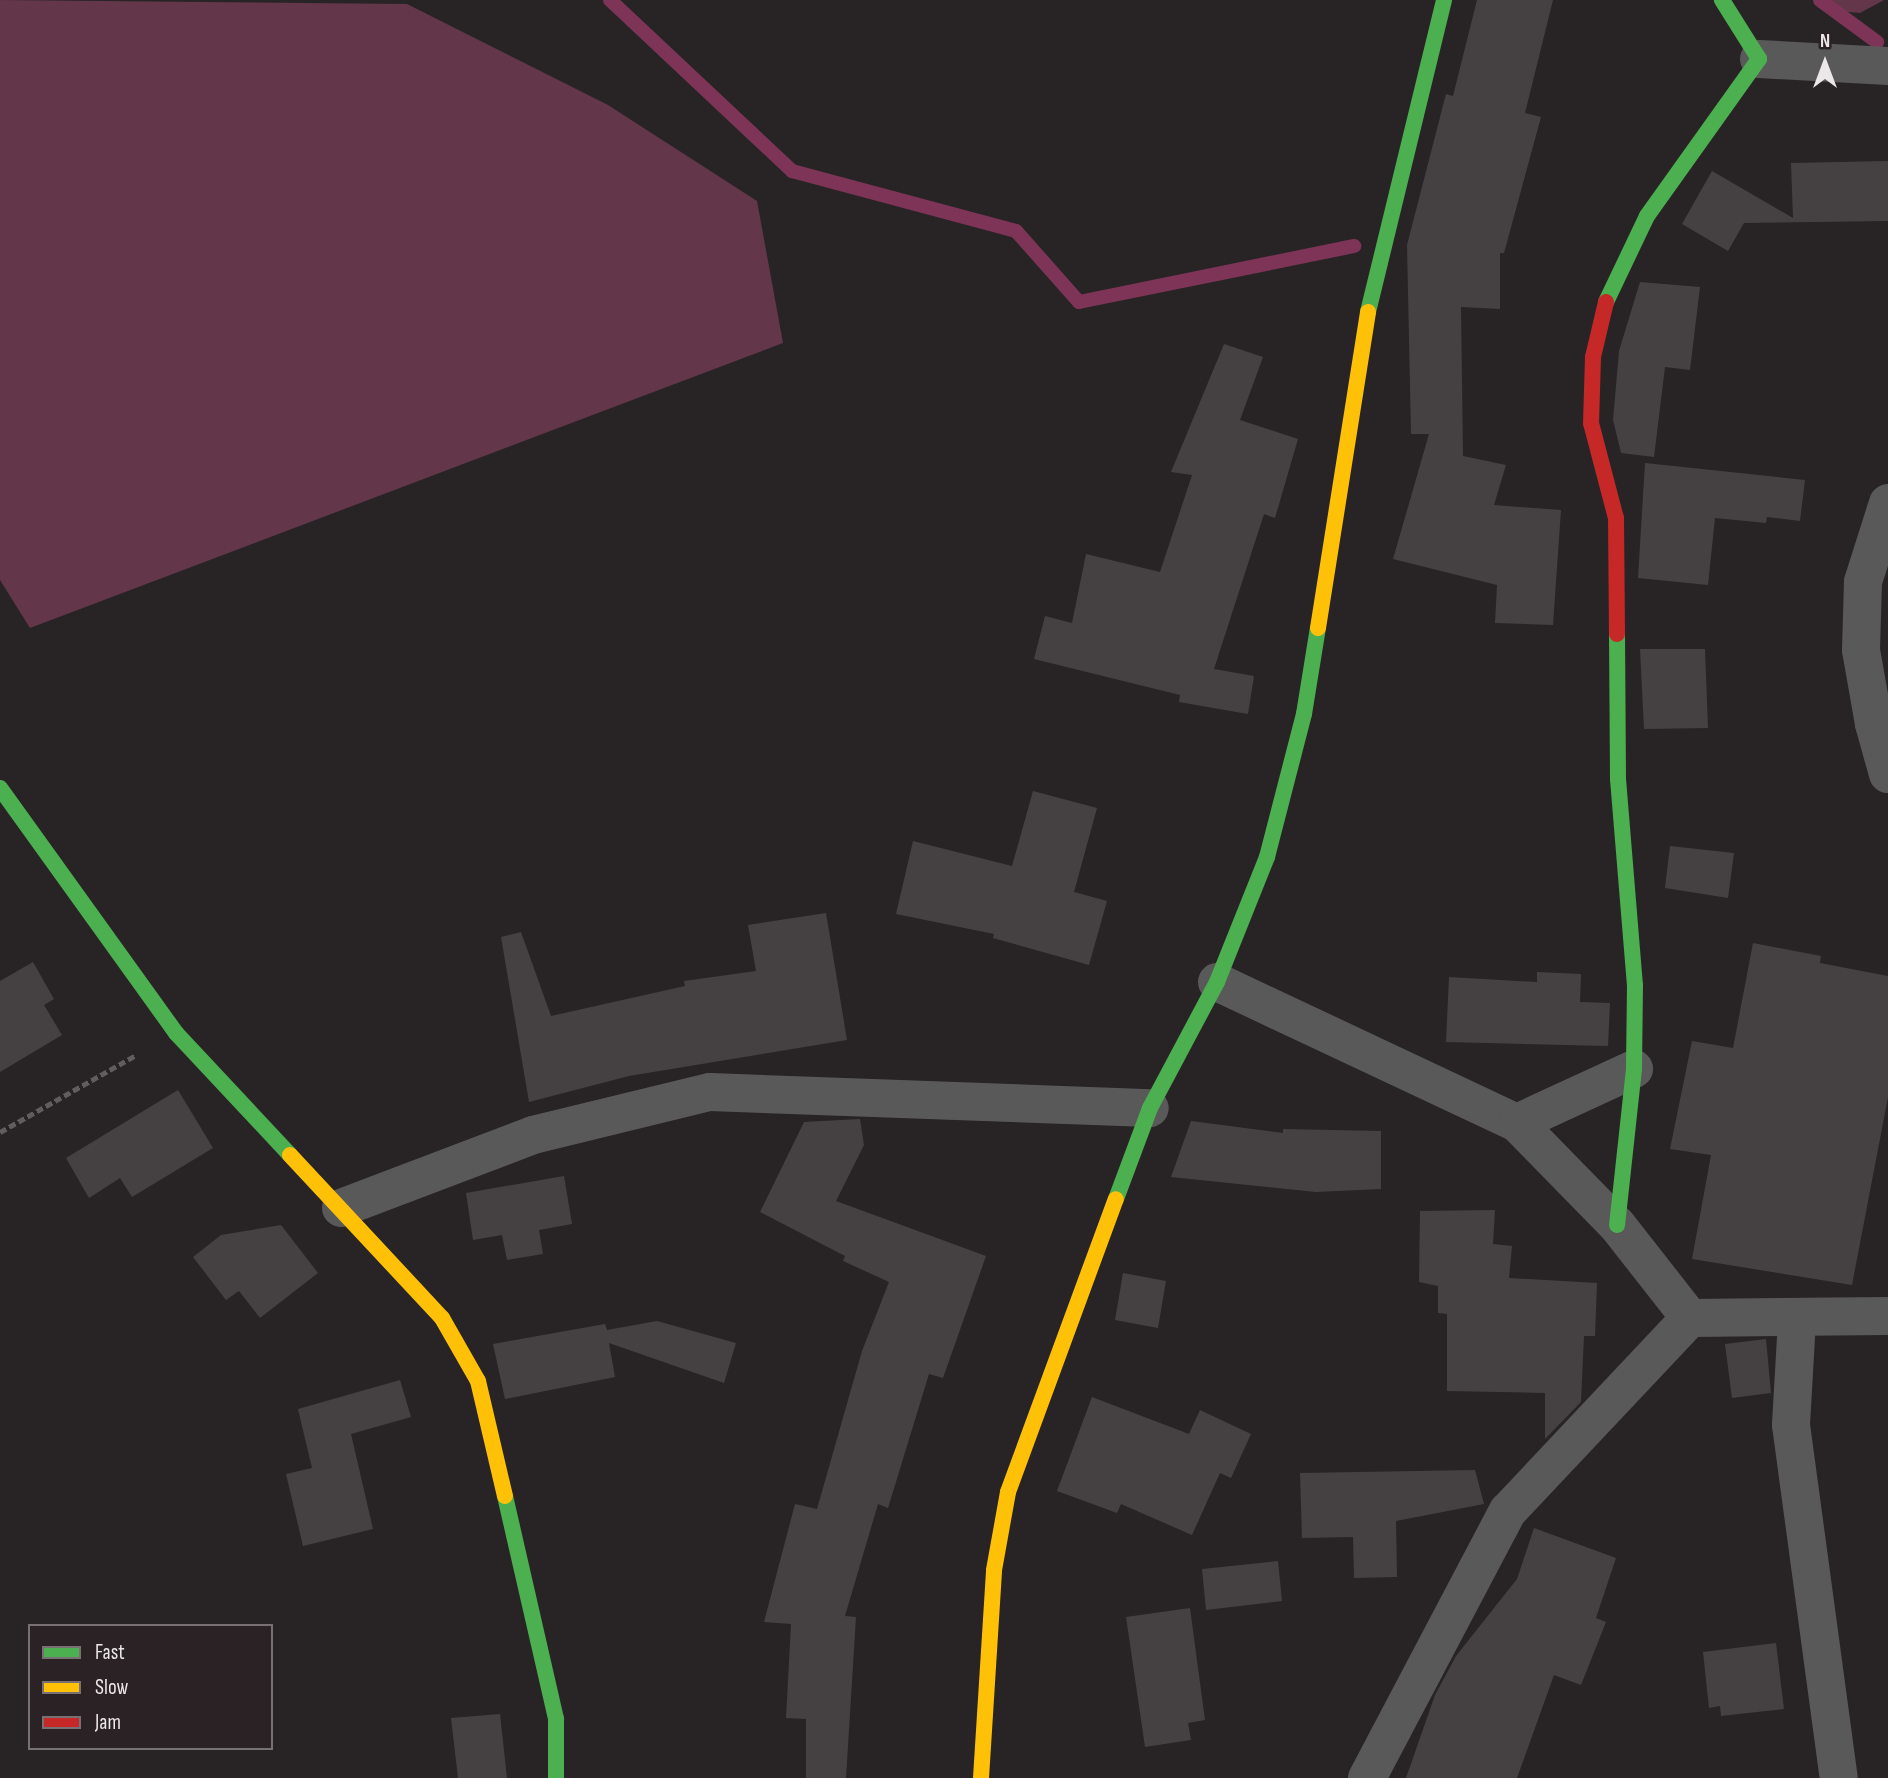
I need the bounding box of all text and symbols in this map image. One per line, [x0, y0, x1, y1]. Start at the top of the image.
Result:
north arrow [1790, 28, 1860, 98]
text: N [1820, 30, 1830, 53]
legend [28, 1624, 273, 1750]
text: Fast [95, 1640, 125, 1665]
text: Slow [95, 1675, 128, 1700]
text: Jam [95, 1710, 121, 1735]

